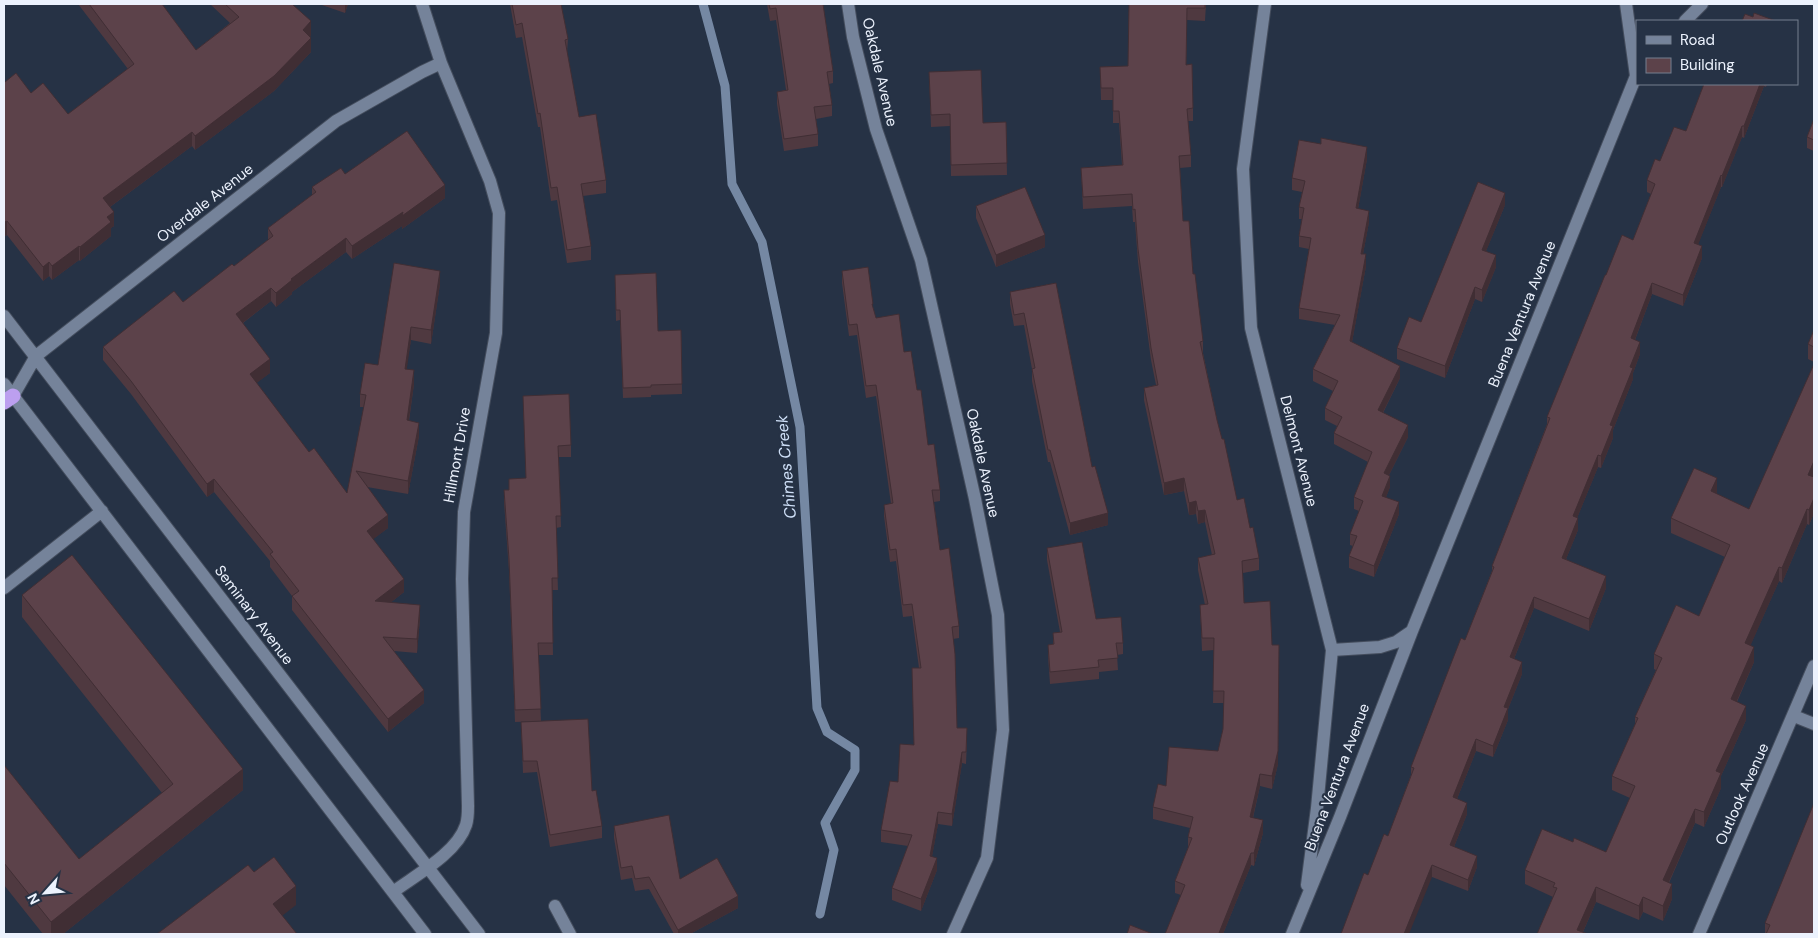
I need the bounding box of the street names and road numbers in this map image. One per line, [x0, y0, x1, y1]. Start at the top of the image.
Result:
street label: Oakdale Avenue [858, 16, 902, 128]
street label: Overdale Avenue [153, 159, 257, 247]
street label: Buena Ventura Avenue [1483, 238, 1561, 390]
street label: Delmont Avenue [1276, 393, 1322, 509]
street label: Hillmont Drive [439, 406, 475, 504]
street label: Oakdale Avenue [962, 407, 1004, 519]
street label: Seminary Avenue [210, 561, 298, 669]
street label: Buena Ventura Avenue [1300, 700, 1374, 854]
street label: Outlook Avenue [1711, 740, 1773, 848]

